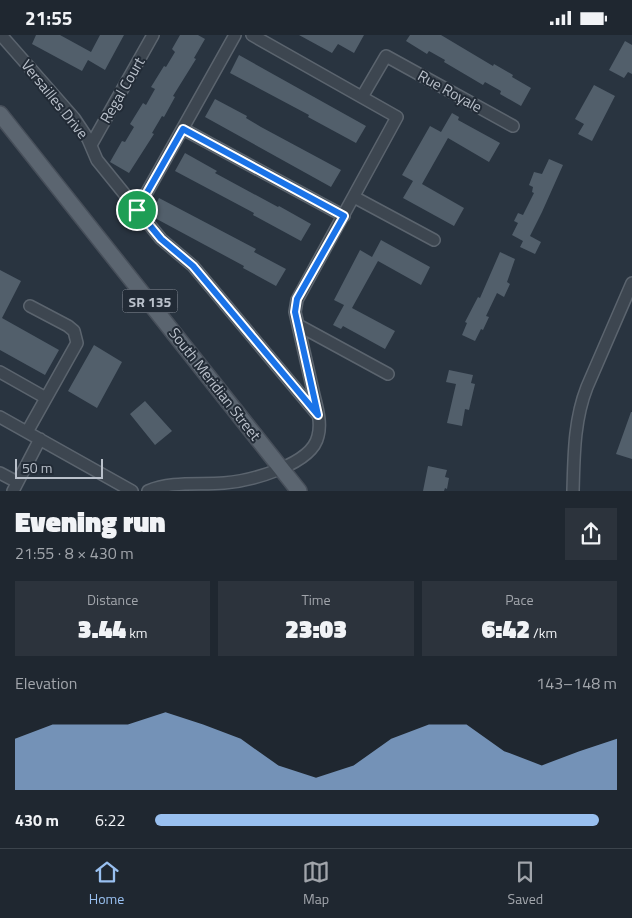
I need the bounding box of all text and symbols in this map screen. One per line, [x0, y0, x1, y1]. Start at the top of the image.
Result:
text: 21:55 [25, 3, 72, 32]
street label: Regal Court [94, 52, 151, 127]
street label: Versailles Drive [16, 54, 94, 144]
street label: Rue Royale [414, 64, 486, 118]
pin [116, 189, 158, 231]
icon: arrive [123, 196, 151, 224]
road number: SR 135 [122, 290, 178, 313]
street label: South Meridian Street [163, 323, 267, 446]
scale bar [15, 455, 102, 479]
text: 50 m [22, 457, 52, 478]
text: Evening run [15, 500, 166, 543]
button: share [565, 508, 617, 560]
text: 21:55 · 8 × 430 m [15, 541, 134, 565]
text: Distance [87, 589, 138, 610]
text: Time [301, 589, 331, 610]
text: Pace [505, 589, 533, 610]
text: 3.44 [78, 610, 126, 648]
text: 23:03 [285, 610, 347, 648]
text: 6:42 [481, 610, 530, 648]
text: km [126, 622, 148, 643]
text: /km [530, 622, 557, 643]
text: Elevation [15, 671, 77, 695]
text: 143–148 m [536, 671, 617, 695]
text: 430 m [15, 808, 59, 832]
text: 6:22 [95, 808, 125, 832]
tab: Home [89, 858, 124, 909]
tab: Map [302, 858, 330, 909]
tab: Saved [508, 858, 543, 909]

